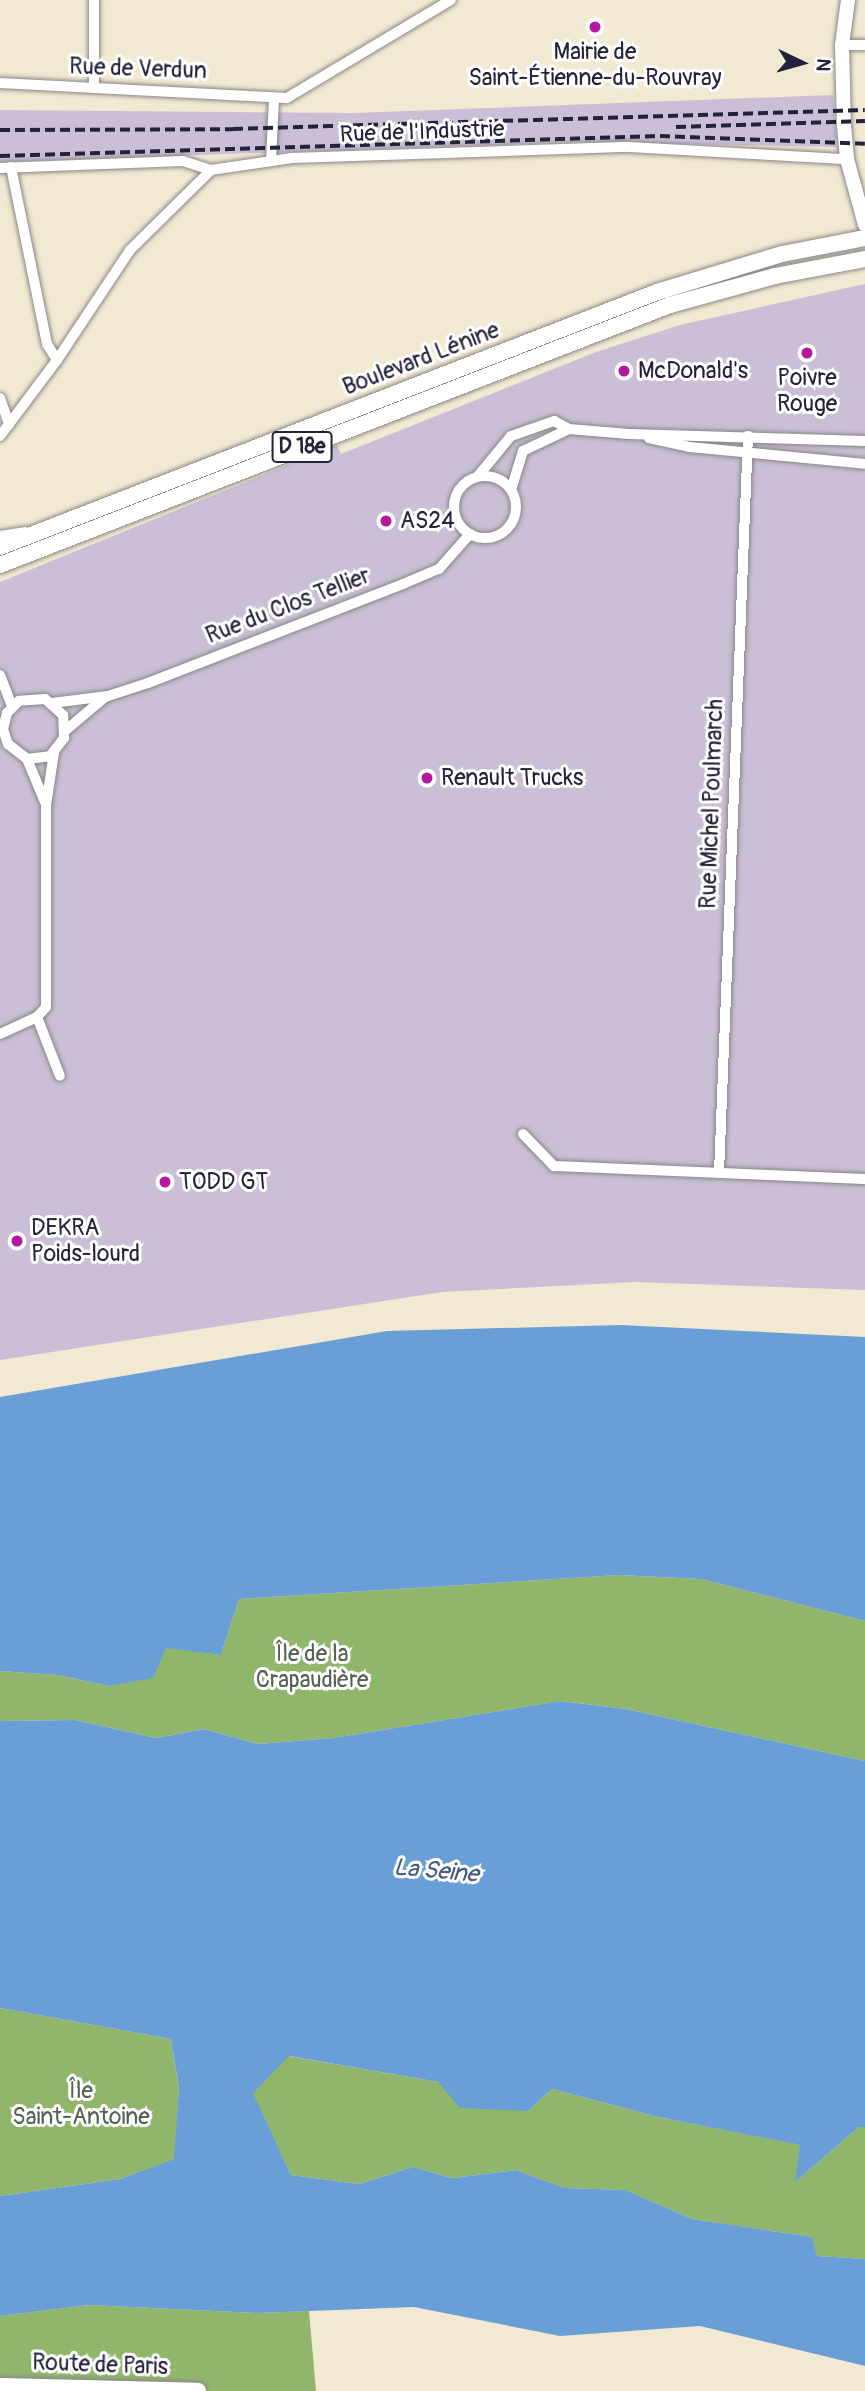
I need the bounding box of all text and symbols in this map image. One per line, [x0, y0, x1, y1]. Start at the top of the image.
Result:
marker: Mairie de Saint-Étienne-du-Rouvray [587, 19, 603, 35]
north arrow [767, 28, 837, 98]
place label: Mairie de Saint-Étienne-du-Rouvray [468, 38, 722, 92]
street label: Rue de Verdun [69, 53, 207, 85]
text: N [810, 57, 835, 72]
street label: Rue de l'Industrie [339, 115, 505, 149]
street label: Boulevard Lénine [339, 317, 503, 401]
marker: Poivre Rouge [799, 345, 815, 361]
place label: McDonald's [638, 357, 748, 385]
marker: McDonald's [616, 363, 632, 379]
place label: Poivre Rouge [777, 364, 837, 418]
road number: D 18e [270, 430, 334, 464]
place label: AS24 [400, 507, 455, 535]
marker: AS24 [378, 513, 394, 529]
street label: Rue du Clos Tellier [202, 562, 374, 650]
street label: Rue Michel Poulmarch [695, 699, 729, 909]
place label: Renault Trucks [441, 764, 583, 792]
marker: Renault Trucks [419, 770, 435, 786]
place label: TODD GT [179, 1168, 268, 1196]
marker: TODD GT [157, 1174, 173, 1190]
place label: DEKRA Poids-lourd [31, 1214, 140, 1268]
marker: DEKRA Poids-lourd [9, 1233, 25, 1249]
park label: Île de la Crapaudière [256, 1640, 368, 1694]
water label: La Seine [392, 1853, 480, 1889]
park label: Île Saint-Antoine [12, 2077, 150, 2131]
street label: Route de Paris [32, 2349, 168, 2381]

